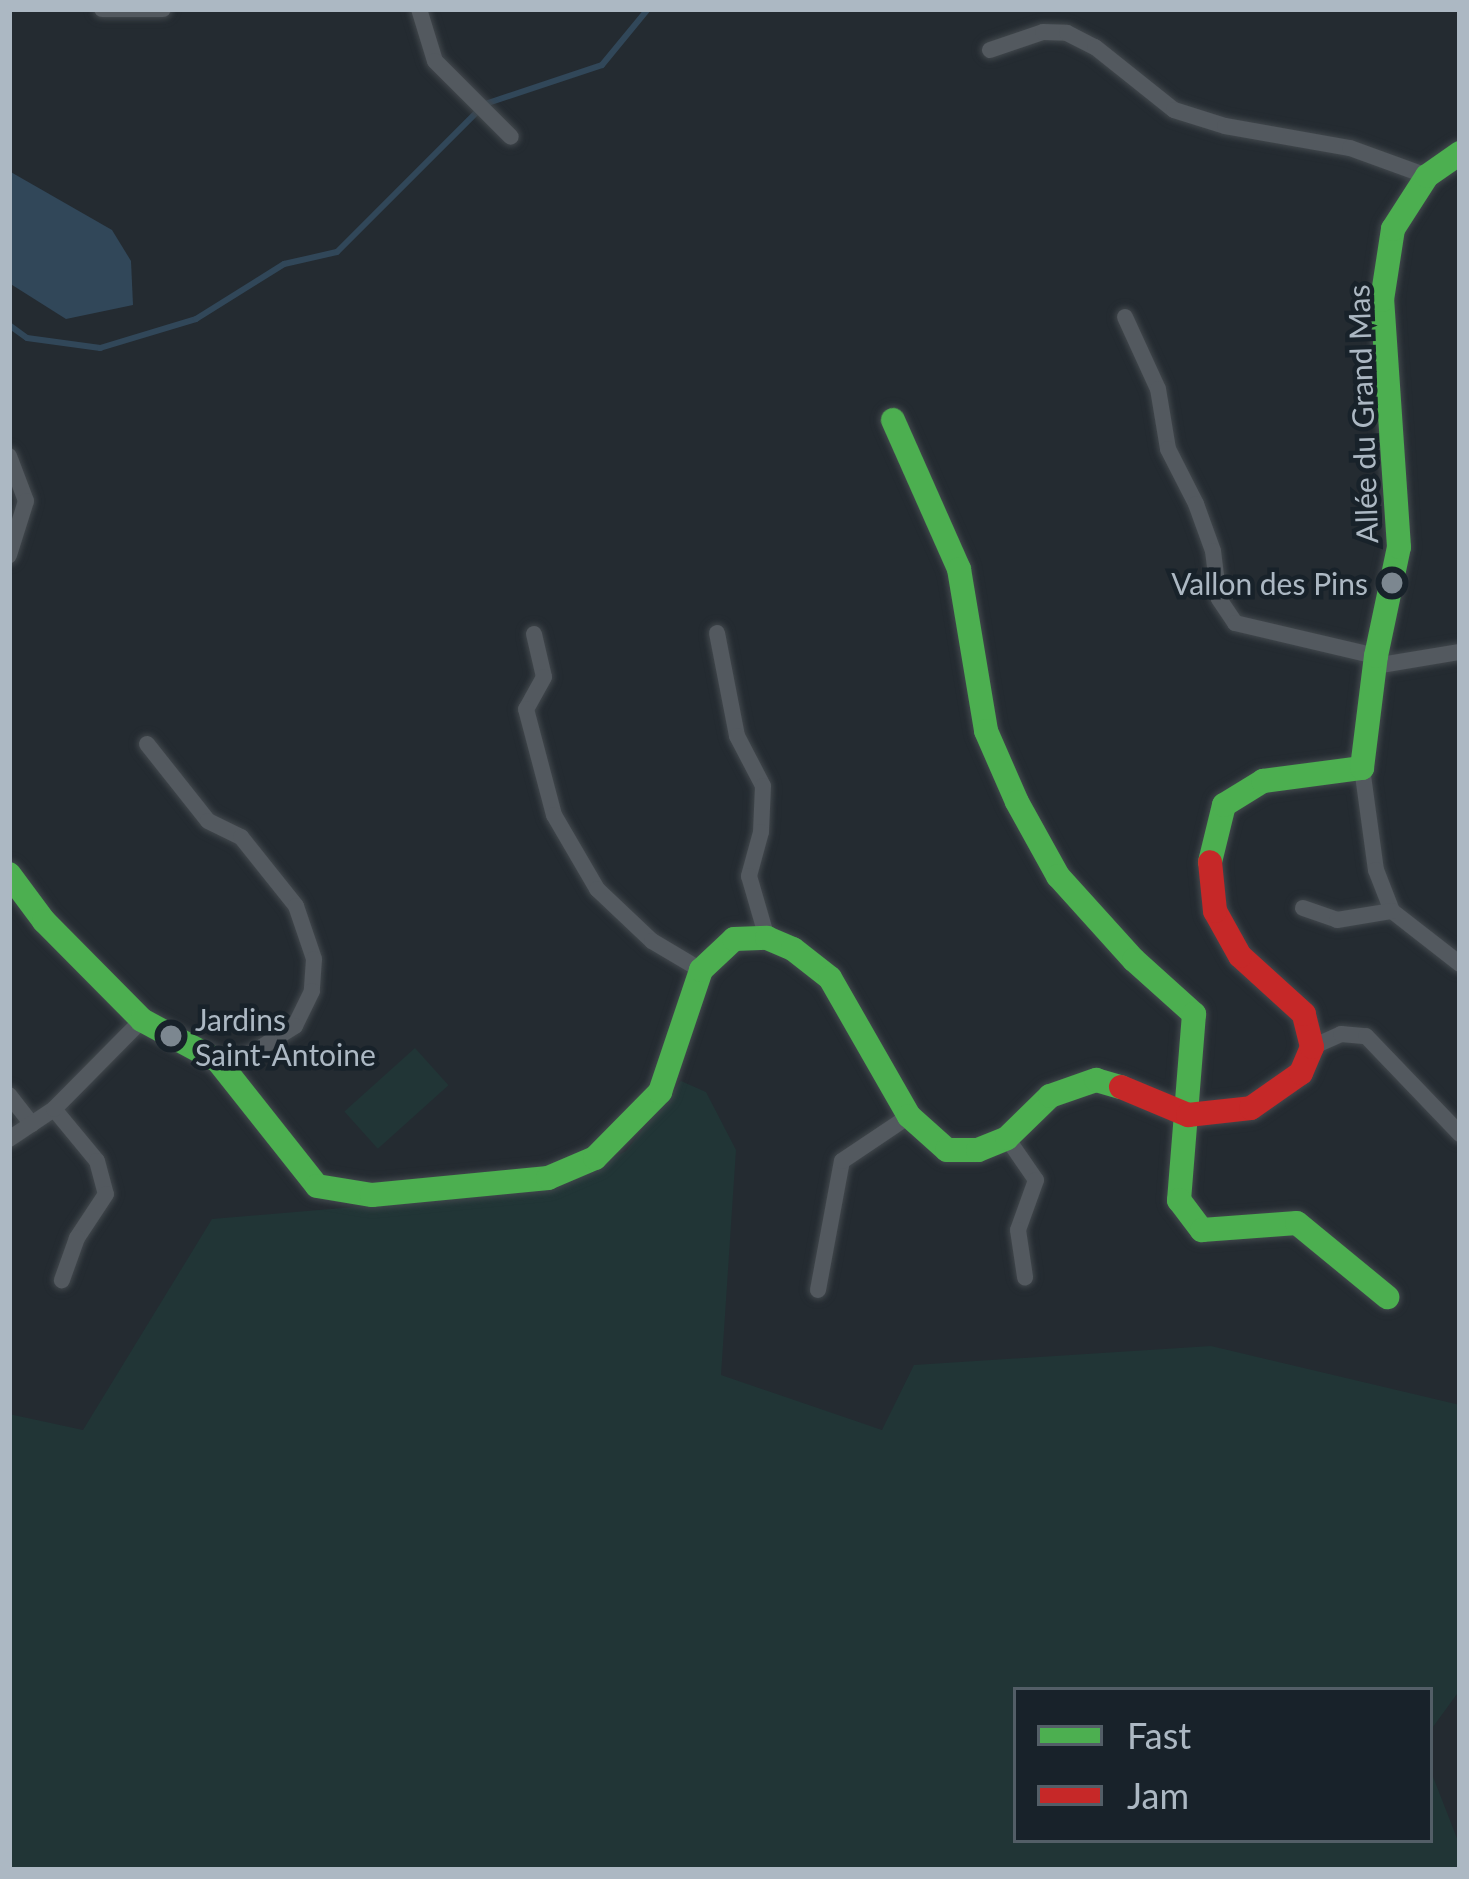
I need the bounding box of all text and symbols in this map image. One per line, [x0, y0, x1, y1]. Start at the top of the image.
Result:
street label: Allée du Grand Mas [1339, 284, 1385, 544]
place label: Vallon des Pins [1171, 565, 1368, 601]
marker: Vallon des Pins [1379, 570, 1405, 596]
place label: Jardins Saint-Antoine [195, 1001, 376, 1072]
marker: Jardins Saint-Antoine [158, 1023, 184, 1049]
legend [1013, 1687, 1433, 1843]
text: Fast [1127, 1713, 1191, 1757]
text: Jam [1127, 1773, 1189, 1817]

